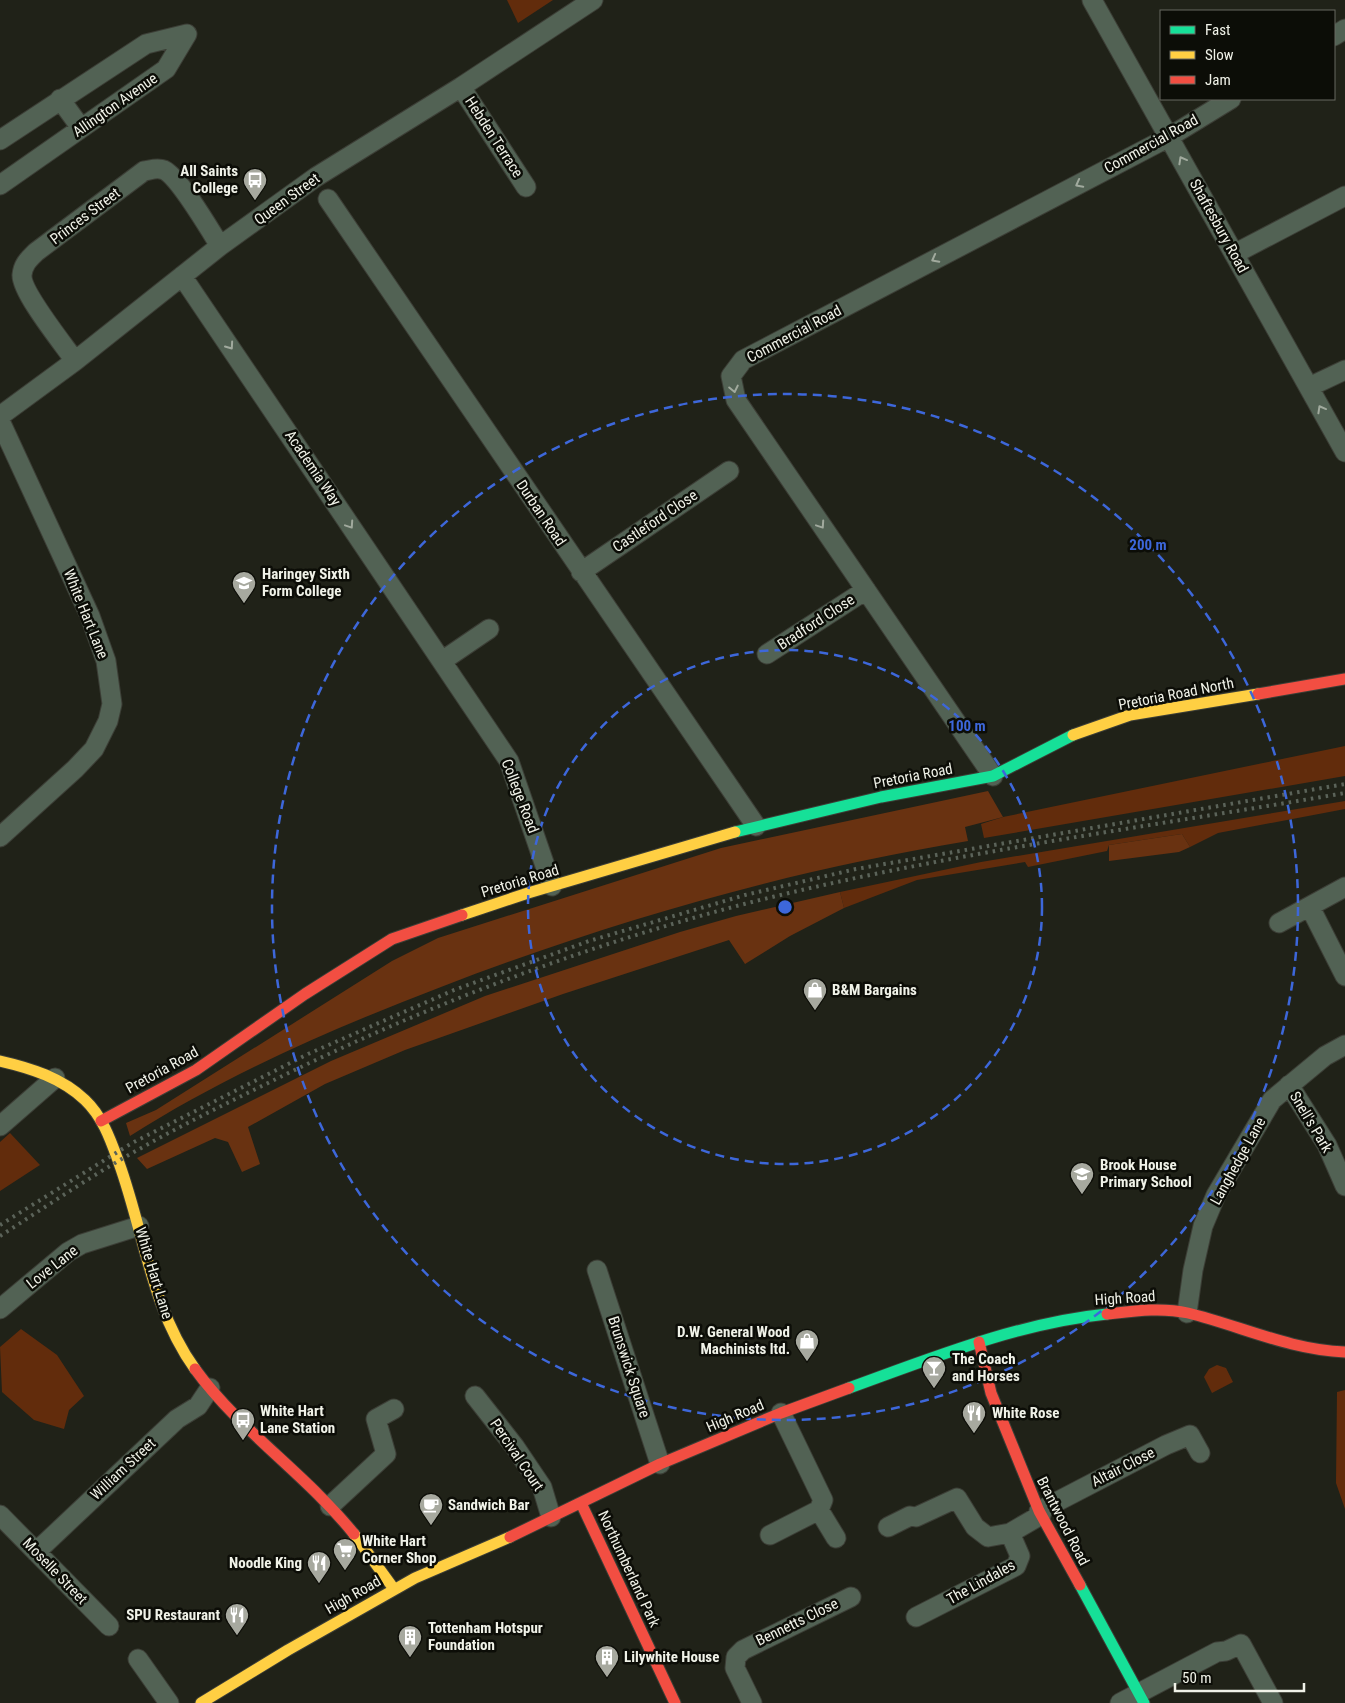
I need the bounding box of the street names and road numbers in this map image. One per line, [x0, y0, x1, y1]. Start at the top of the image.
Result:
street label: Allington Avenue [69, 69, 161, 141]
street label: Hebden Terrace [461, 93, 527, 181]
street label: Commercial Road [1101, 111, 1201, 177]
street label: Queen Street [251, 169, 323, 229]
street label: Shaftesbury Road [1186, 176, 1252, 276]
street label: Princes Street [46, 184, 124, 248]
street label: Commercial Road [744, 301, 844, 367]
street label: Academia Way [281, 427, 345, 509]
street label: Durban Road [512, 477, 570, 549]
street label: Castleford Close [609, 486, 701, 556]
street label: White Hart Lane [60, 567, 112, 661]
street label: Bradford Close [774, 590, 858, 654]
street label: Pretoria Road North [1117, 674, 1235, 714]
street label: College Road [498, 756, 542, 836]
street label: Pretoria Road [872, 759, 954, 793]
street label: Pretoria Road [479, 861, 561, 901]
street label: Pretoria Road [122, 1043, 202, 1097]
street label: Snell's Park [1286, 1088, 1336, 1156]
street label: Langhedge Lane [1207, 1114, 1269, 1208]
street label: White Hart Lane [132, 1225, 176, 1321]
street label: Love Lane [23, 1241, 81, 1293]
street label: High Road [1094, 1287, 1156, 1309]
street label: Brunswick Square [604, 1314, 654, 1420]
street label: High Road [703, 1396, 767, 1436]
street label: Percival Court [486, 1416, 548, 1494]
street label: William Street [87, 1434, 159, 1504]
street label: Altair Close [1088, 1443, 1158, 1491]
street label: Brantwood Road [1033, 1474, 1093, 1568]
street label: Northumberland Park [594, 1508, 664, 1630]
street label: Moselle Street [19, 1534, 91, 1608]
street label: The Lindales [944, 1556, 1018, 1608]
street label: High Road [322, 1572, 384, 1618]
street label: Bennetts Close [753, 1594, 841, 1650]

